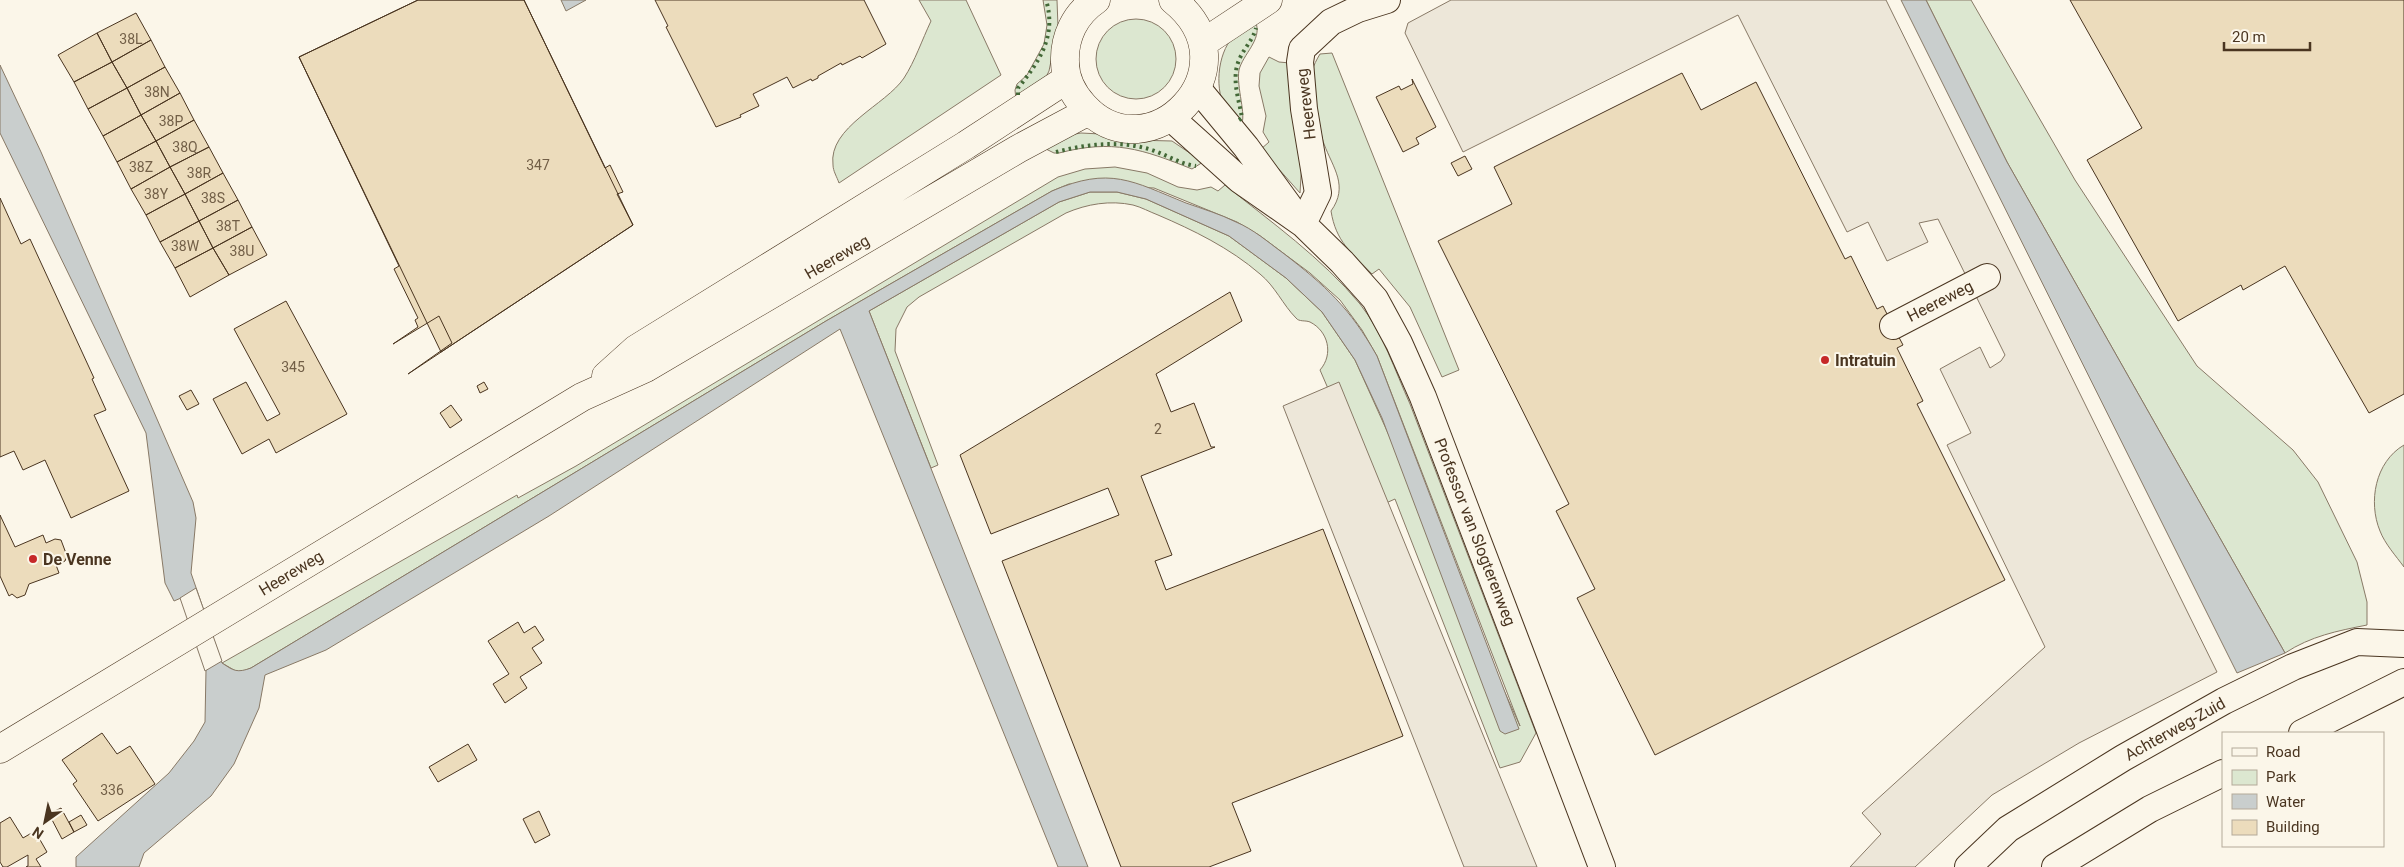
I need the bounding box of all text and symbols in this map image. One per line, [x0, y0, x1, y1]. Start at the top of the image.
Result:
scale bar [2224, 20, 2310, 52]
text: 20 m [2232, 28, 2266, 46]
house number: 38L [119, 31, 143, 47]
street label: Heereweg [1292, 67, 1320, 141]
house number: 38N [144, 84, 170, 100]
house number: 38P [159, 113, 183, 129]
house number: 38Q [172, 139, 198, 155]
house number: 347 [526, 157, 550, 173]
house number: 38Z [129, 159, 153, 175]
house number: 38R [187, 165, 212, 181]
house number: 38Y [144, 186, 169, 202]
house number: 38S [201, 190, 225, 206]
house number: 38T [216, 218, 241, 234]
street label: Heereweg [801, 231, 873, 283]
house number: 38W [171, 238, 200, 254]
house number: 38U [230, 243, 254, 259]
street label: Heereweg [1904, 276, 1976, 326]
place label: Intratuin [1835, 351, 1896, 370]
marker: Intratuin [1819, 354, 1831, 366]
house number: 345 [281, 359, 305, 375]
house number: 2 [1154, 421, 1162, 437]
street label: Professor van Slogterenweg [1430, 435, 1520, 629]
street label: Heereweg [255, 546, 327, 600]
place label: De Venne [43, 550, 112, 569]
marker: De Venne [27, 553, 39, 565]
street label: Achterweg-Zuid [2121, 694, 2229, 764]
legend [2222, 732, 2384, 847]
text: Road [2266, 743, 2300, 761]
text: Park [2266, 768, 2297, 786]
house number: 336 [100, 782, 124, 798]
text: Water [2266, 793, 2305, 811]
north arrow [20, 797, 70, 847]
text: Building [2266, 818, 2320, 836]
text: N [29, 823, 46, 842]

